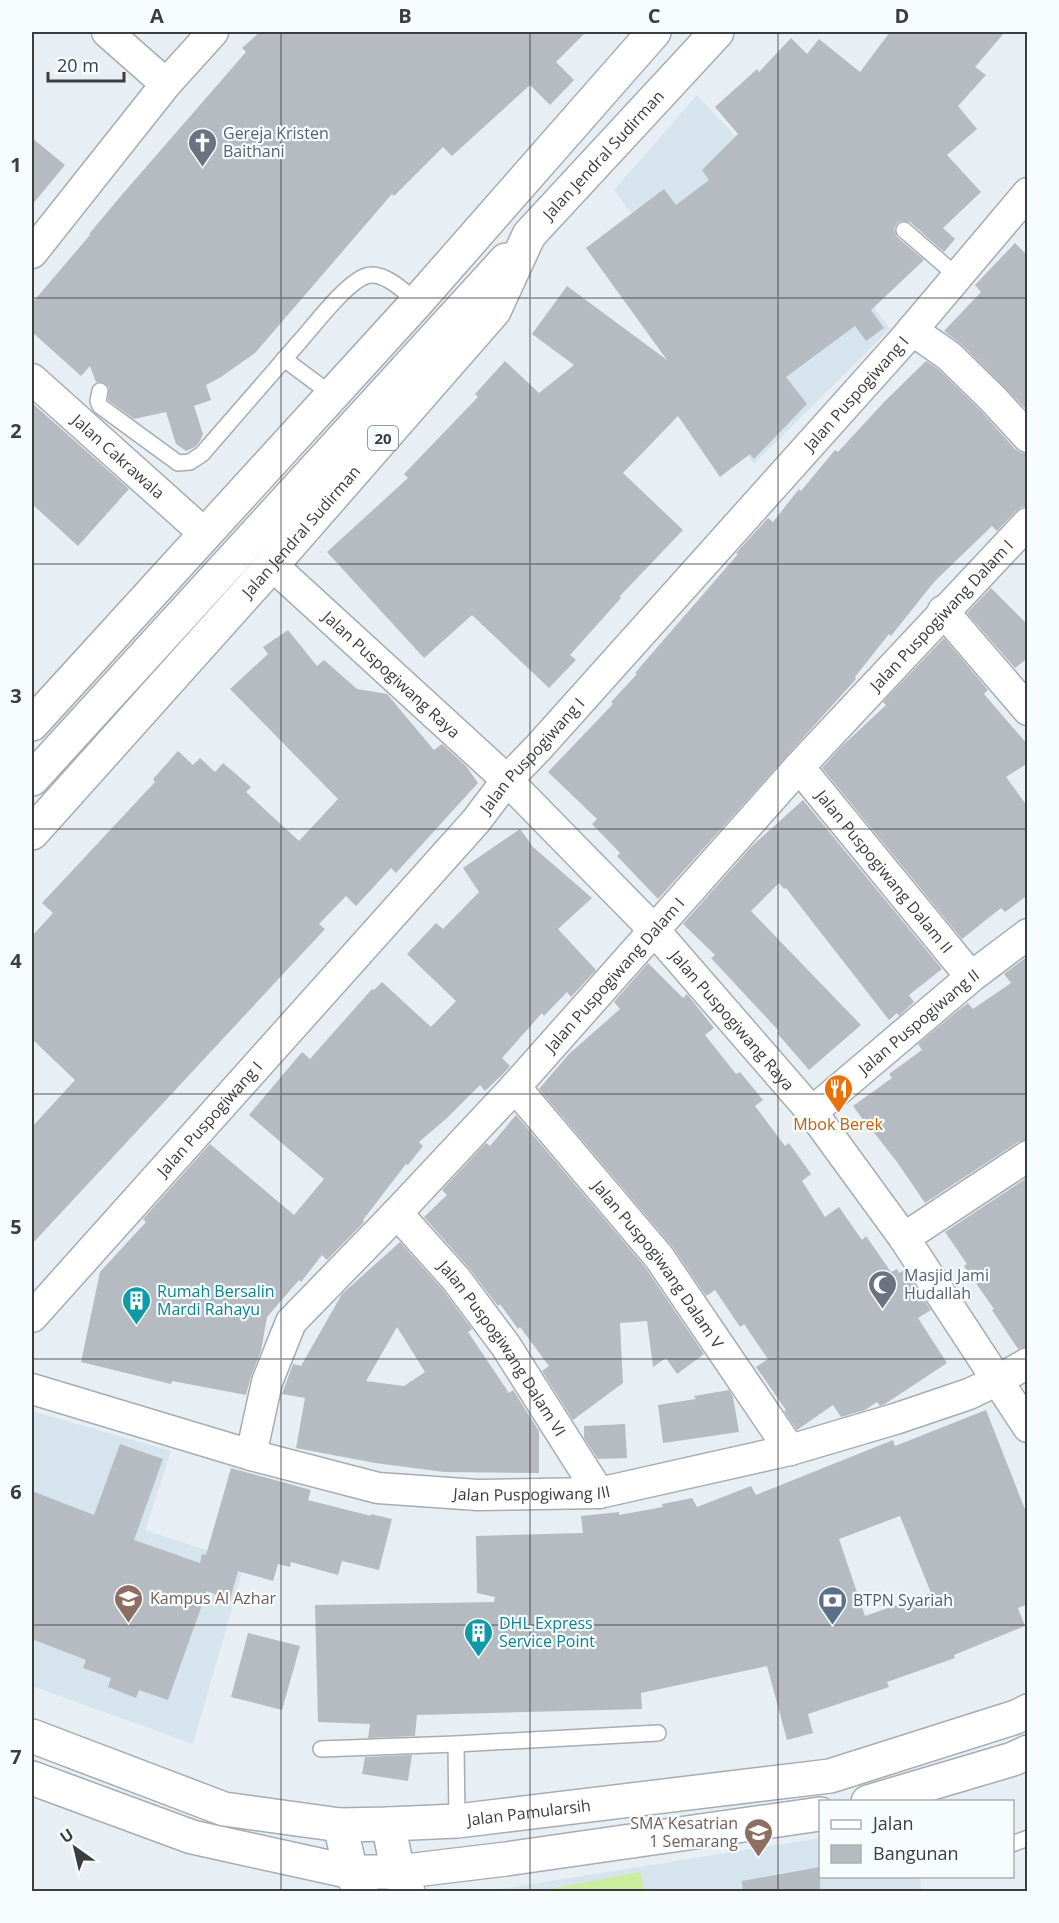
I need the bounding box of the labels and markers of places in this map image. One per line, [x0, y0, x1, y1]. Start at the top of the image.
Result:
place label: Gereja Kristen Baithani [223, 122, 329, 162]
church icon: Gereja Kristen Baithani [186, 126, 218, 168]
restaurant icon: Mbok Berek [822, 1072, 854, 1114]
place label: Mbok Berek [793, 1113, 883, 1135]
place label: Masjid Jami Hudallah [904, 1264, 989, 1304]
mosque icon: Masjid Jami Hudallah [867, 1268, 899, 1310]
place label: Rumah Bersalin Mardi Rahayu [157, 1280, 275, 1320]
building icon: Rumah Bersalin Mardi Rahayu [120, 1284, 152, 1326]
school or university icon: Kampus Al Azhar [113, 1582, 145, 1624]
bank icon: BTPN Syariah [816, 1584, 848, 1626]
place label: Kampus Al Azhar [150, 1587, 277, 1609]
place label: BTPN Syariah [853, 1589, 953, 1611]
place label: DHL Express Service Point [499, 1612, 595, 1652]
building icon: DHL Express Service Point [462, 1616, 494, 1658]
place label: SMA Kesatrian 1 Semarang [630, 1812, 738, 1852]
school or university icon: SMA Kesatrian 1 Semarang [743, 1816, 775, 1858]

